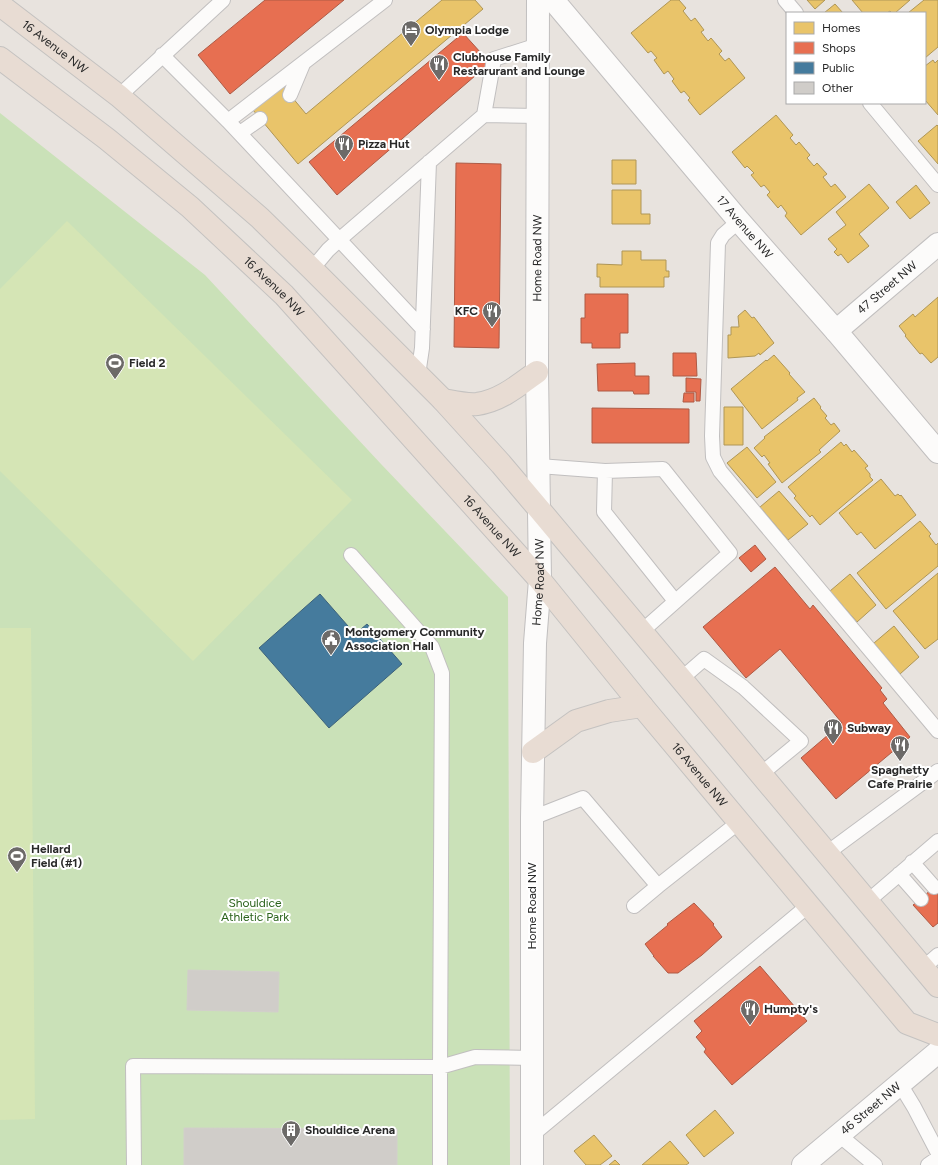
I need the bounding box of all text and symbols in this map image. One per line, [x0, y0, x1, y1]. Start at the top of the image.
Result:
legend [786, 12, 926, 104]
street label: 16 Avenue NW [19, 17, 91, 77]
hotel icon: Olympia Lodge [400, 19, 422, 47]
text: Homes [822, 21, 861, 35]
place label: Olympia Lodge [425, 23, 509, 37]
text: Shops [822, 41, 856, 55]
place label: Clubhouse Family Restarurant and Lounge [453, 50, 585, 78]
restaurant icon: Clubhouse Family Restarurant and Lounge [428, 53, 450, 81]
text: Public [822, 61, 855, 75]
text: Other [822, 81, 853, 95]
restaurant icon: Pizza Hut [333, 133, 355, 161]
place label: Pizza Hut [358, 137, 410, 151]
street label: 17 Avenue NW [714, 193, 776, 262]
street label: Home Road NW [530, 214, 544, 302]
street label: 16 Avenue NW [241, 254, 307, 320]
street label: 47 Street NW [854, 258, 920, 317]
restaurant icon: KFC [481, 300, 503, 328]
place label: KFC [455, 304, 478, 318]
sports icon: Field 2 [104, 352, 126, 380]
place label: Field 2 [129, 356, 165, 370]
street label: 16 Avenue NW [460, 492, 524, 561]
street label: Home Road NW [529, 538, 547, 626]
place label: Montgomery Community Association Hall [345, 625, 485, 653]
public building icon: Montgomery Community Association Hall [320, 628, 342, 656]
restaurant icon: Subway [822, 717, 844, 745]
place label: Subway [847, 721, 891, 735]
restaurant icon: Spaghetty Cafe Prairie [889, 734, 911, 762]
street label: 16 Avenue NW [669, 740, 730, 810]
place label: Spaghetty Cafe Prairie [868, 763, 933, 791]
place label: Hellard Field (#1) [31, 842, 83, 870]
sports icon: Hellard Field (#1) [6, 845, 28, 873]
street label: Home Road NW [525, 862, 539, 950]
park label: Shouldice Athletic Park [221, 896, 289, 924]
restaurant icon: Humpty's [739, 998, 761, 1026]
place label: Humpty's [764, 1002, 818, 1016]
street label: 46 Street NW [837, 1079, 904, 1138]
building icon: Shouldice Arena [280, 1119, 302, 1147]
place label: Shouldice Arena [305, 1123, 395, 1137]

